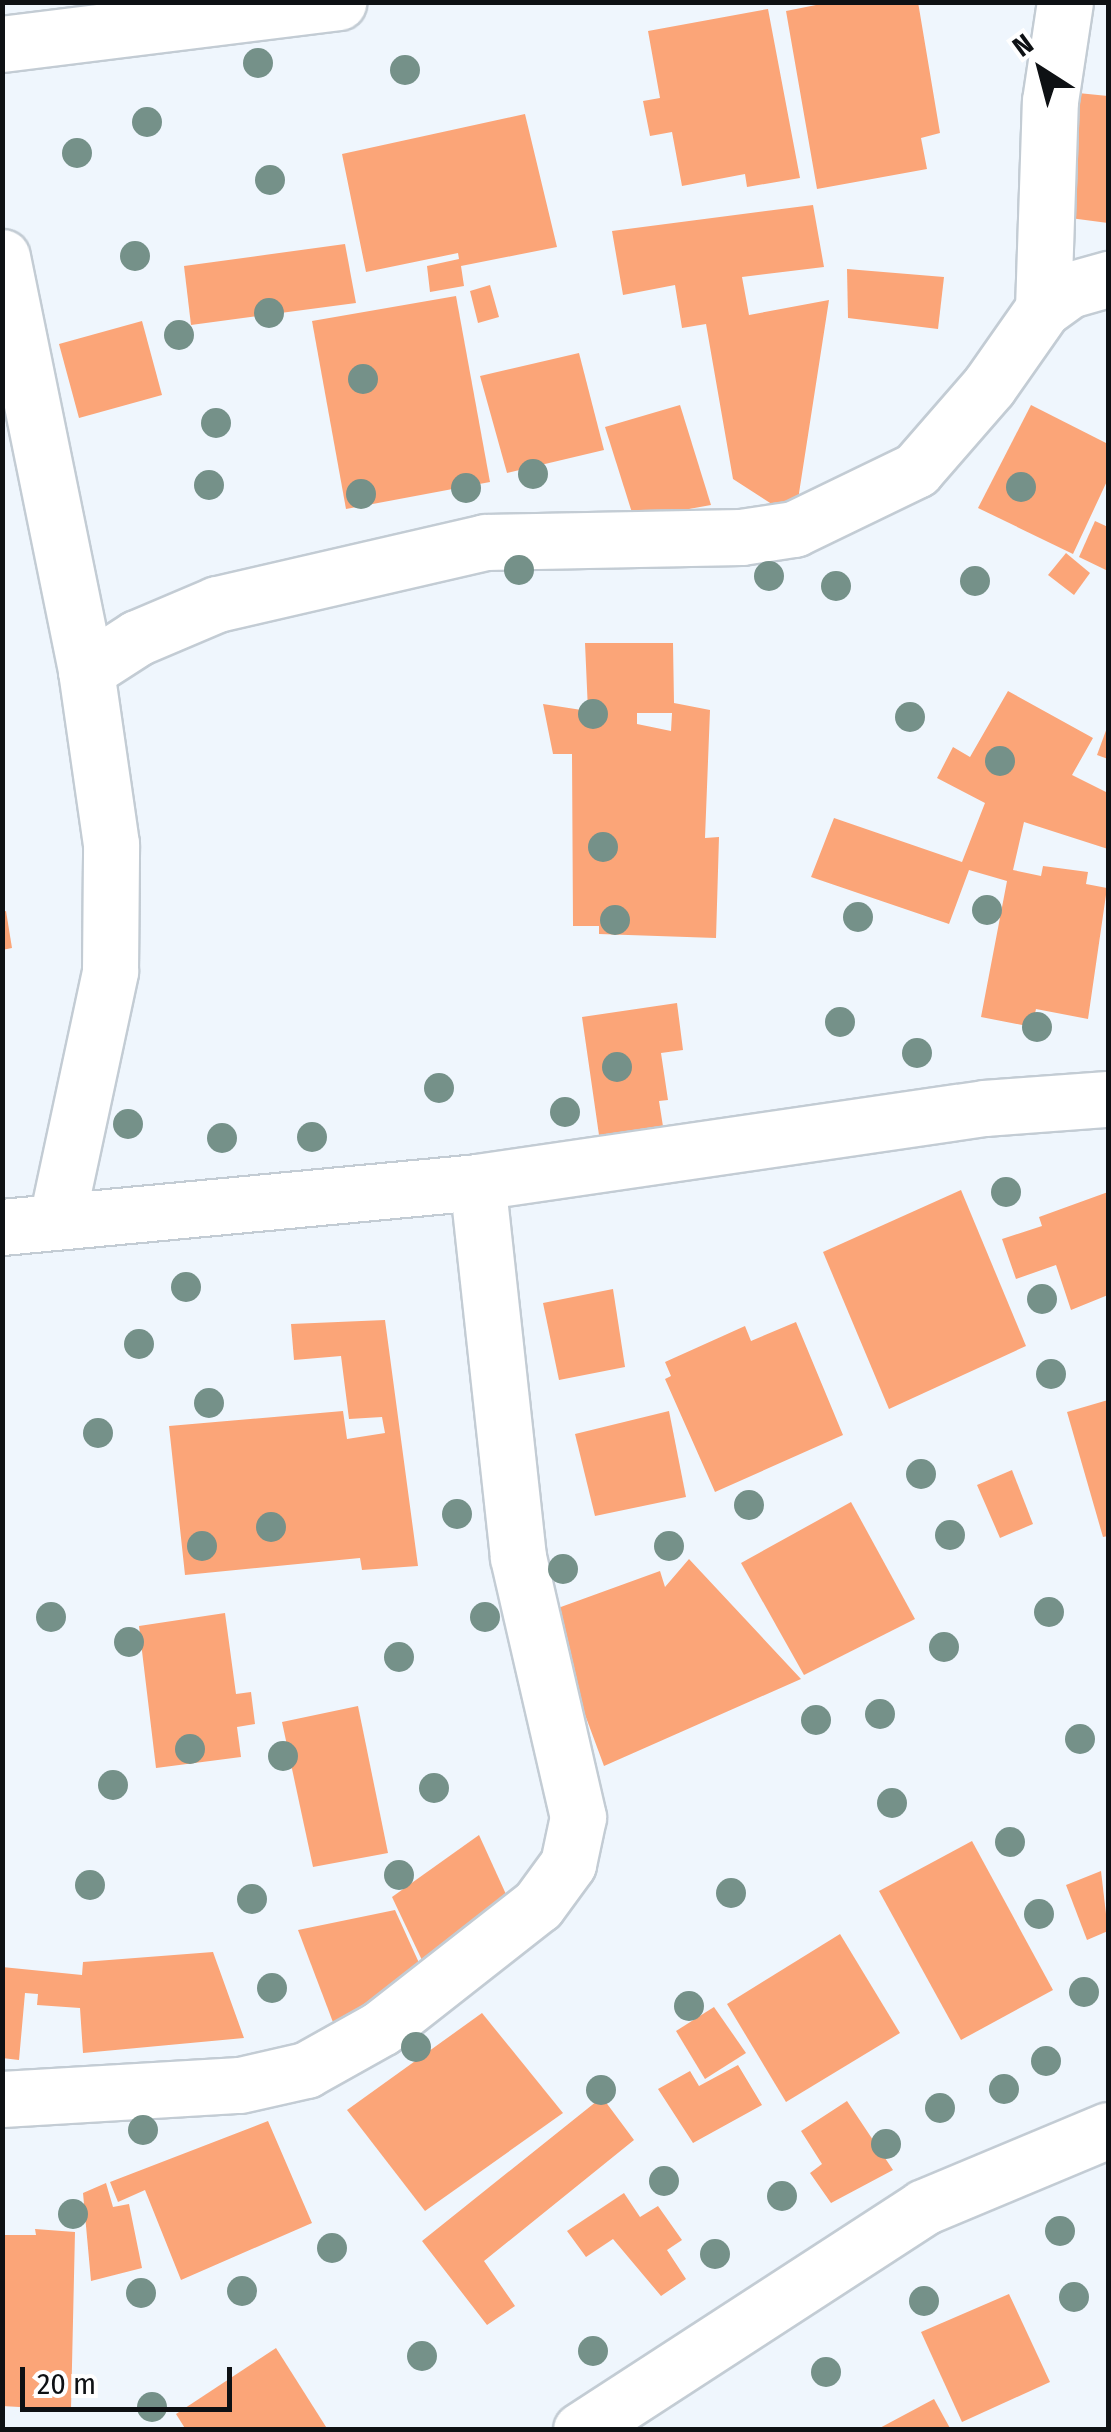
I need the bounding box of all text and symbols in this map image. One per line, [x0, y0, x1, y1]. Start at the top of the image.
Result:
north arrow [991, 20, 1091, 120]
text: N [1007, 27, 1040, 64]
scale bar [25, 2347, 238, 2409]
text: 20 m [37, 2366, 96, 2402]

